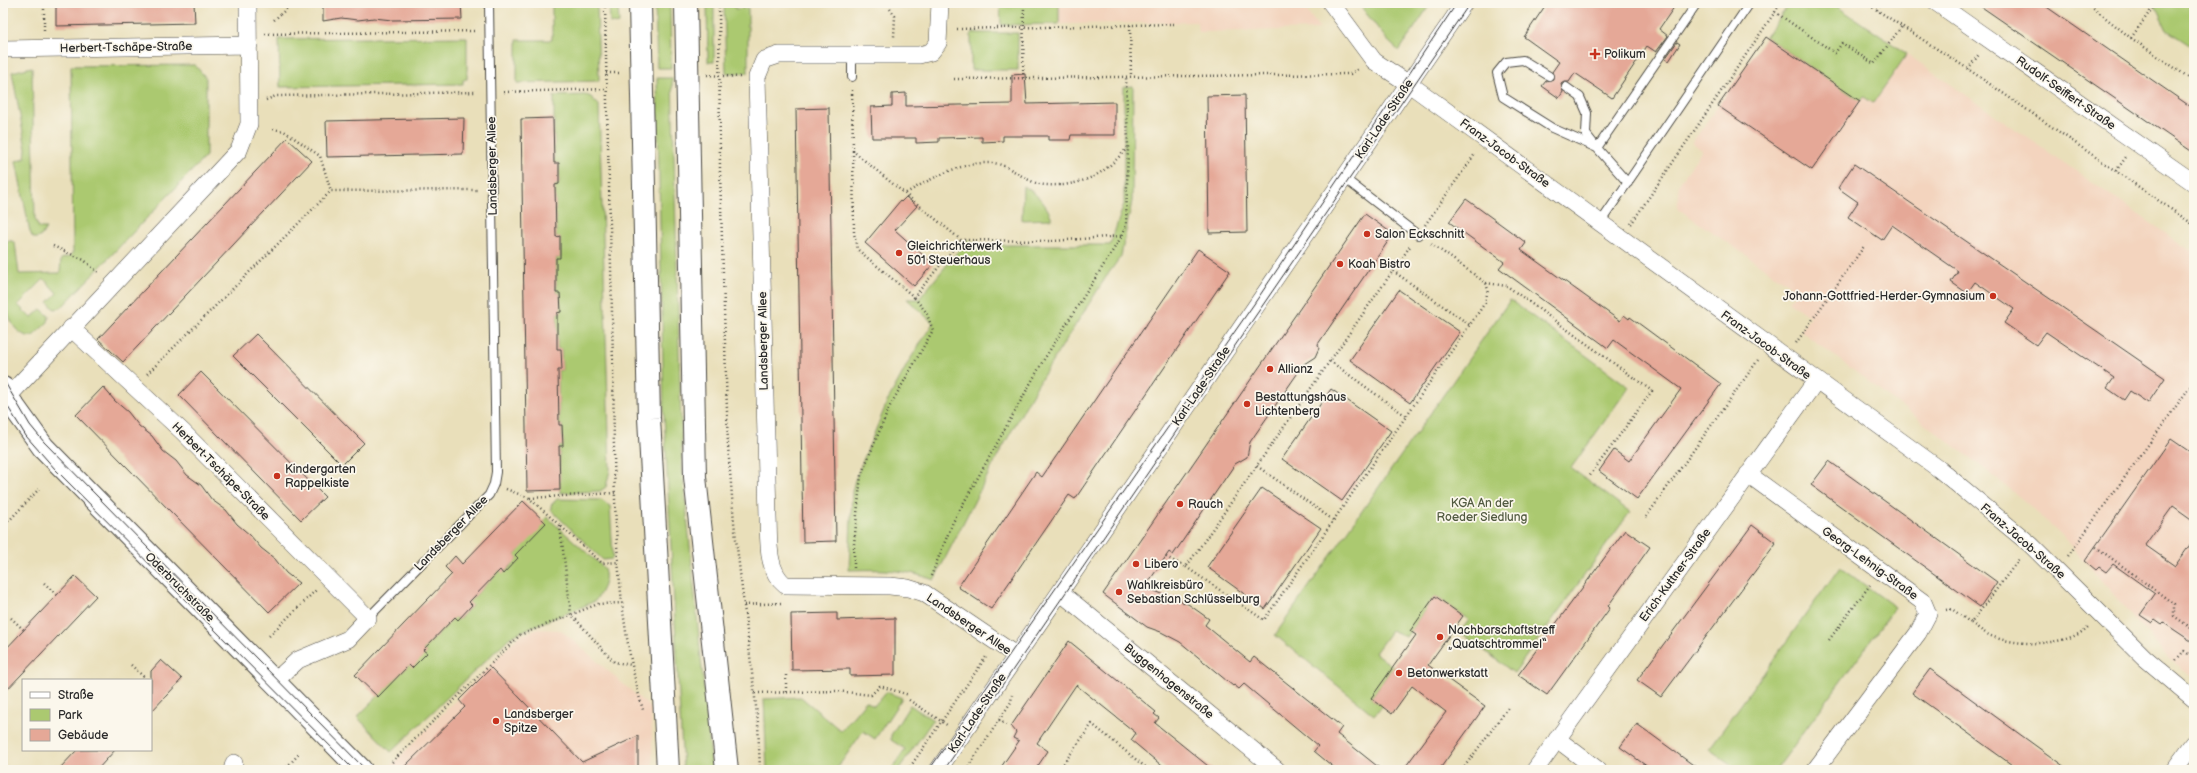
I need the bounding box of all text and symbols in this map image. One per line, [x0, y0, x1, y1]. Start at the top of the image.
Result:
street label: Herbert-Tschäpe-Straße [60, 39, 193, 56]
place label: Polikum [1604, 47, 1646, 62]
marker: Polikum [1589, 48, 1601, 60]
street label: Rudolf-Seiffert-Straße [2013, 53, 2118, 133]
street label: Karl-Lade-Straße [1352, 76, 1417, 162]
street label: Landsberger Allee [484, 116, 501, 216]
street label: Franz-Jacob-Straße [1457, 116, 1553, 191]
place label: Salon Eckschnitt [1375, 227, 1465, 242]
marker: Salon Eckschnitt [1362, 229, 1372, 239]
place label: Gleichrichterwerk 501 Steuerhaus [907, 239, 1002, 268]
marker: Gleichrichterwerk 501 Steuerhaus [894, 248, 904, 258]
place label: Koah Bistro [1348, 257, 1411, 272]
marker: Koah Bistro [1335, 259, 1345, 269]
place label: Johann-Gottfried-Herder-Gymnasium [1783, 289, 1985, 304]
street label: Landsberger Allee [755, 291, 772, 391]
marker: Johann-Gottfried-Herder-Gymnasium [1988, 291, 1998, 301]
street label: Franz-Jacob-Straße [1718, 308, 1814, 383]
street label: Karl-Lade-Straße [1169, 343, 1234, 429]
place label: Allianz [1278, 362, 1313, 377]
marker: Allianz [1265, 364, 1275, 374]
place label: Bestattungshaus Lichtenberg [1255, 390, 1346, 419]
marker: Bestattungshaus Lichtenberg [1242, 399, 1252, 409]
street label: Herbert-Tschäpe-Straße [168, 419, 273, 524]
place label: Kindergarten Rappelkiste [285, 462, 356, 491]
marker: Kindergarten Rappelkiste [272, 471, 282, 481]
street label: Landsberger Allee [411, 492, 491, 574]
park label: KGA An der Roeder Siedlung [1437, 496, 1528, 525]
place label: Rauch [1188, 497, 1223, 512]
marker: Rauch [1175, 499, 1185, 509]
street label: Franz-Jacob-Straße [1977, 500, 2068, 582]
street label: Georg-Lehnig-Straße [1819, 523, 1921, 603]
street label: Erich-Kuttner-Straße [1636, 526, 1714, 625]
street label: Oderbruchstraße [142, 549, 218, 625]
place label: Libero [1144, 557, 1179, 572]
marker: Libero [1131, 559, 1141, 569]
place label: Wahlkreisbüro Sebastian Schlüsselburg [1127, 578, 1260, 607]
marker: Wahlkreisbüro Sebastian Schlüsselburg [1114, 587, 1124, 597]
street label: Landsberger Allee [923, 590, 1014, 658]
place label: Nachbarschaftstreff „Quatschtrommel“ [1448, 623, 1556, 652]
marker: Nachbarschaftstreff „Quatschtrommel“ [1435, 632, 1445, 642]
street label: Buggenhagenstraße [1121, 641, 1217, 722]
place label: Betonwerkstatt [1407, 666, 1488, 681]
marker: Betonwerkstatt [1394, 668, 1404, 678]
street label: Karl-Lade-Straße [945, 670, 1010, 756]
legend [22, 679, 152, 751]
text: Straße [58, 688, 94, 703]
place label: Landsberger Spitze [504, 707, 574, 736]
text: Park [58, 708, 82, 723]
marker: Landsberger Spitze [491, 716, 501, 726]
text: Gebäude [58, 728, 108, 743]

